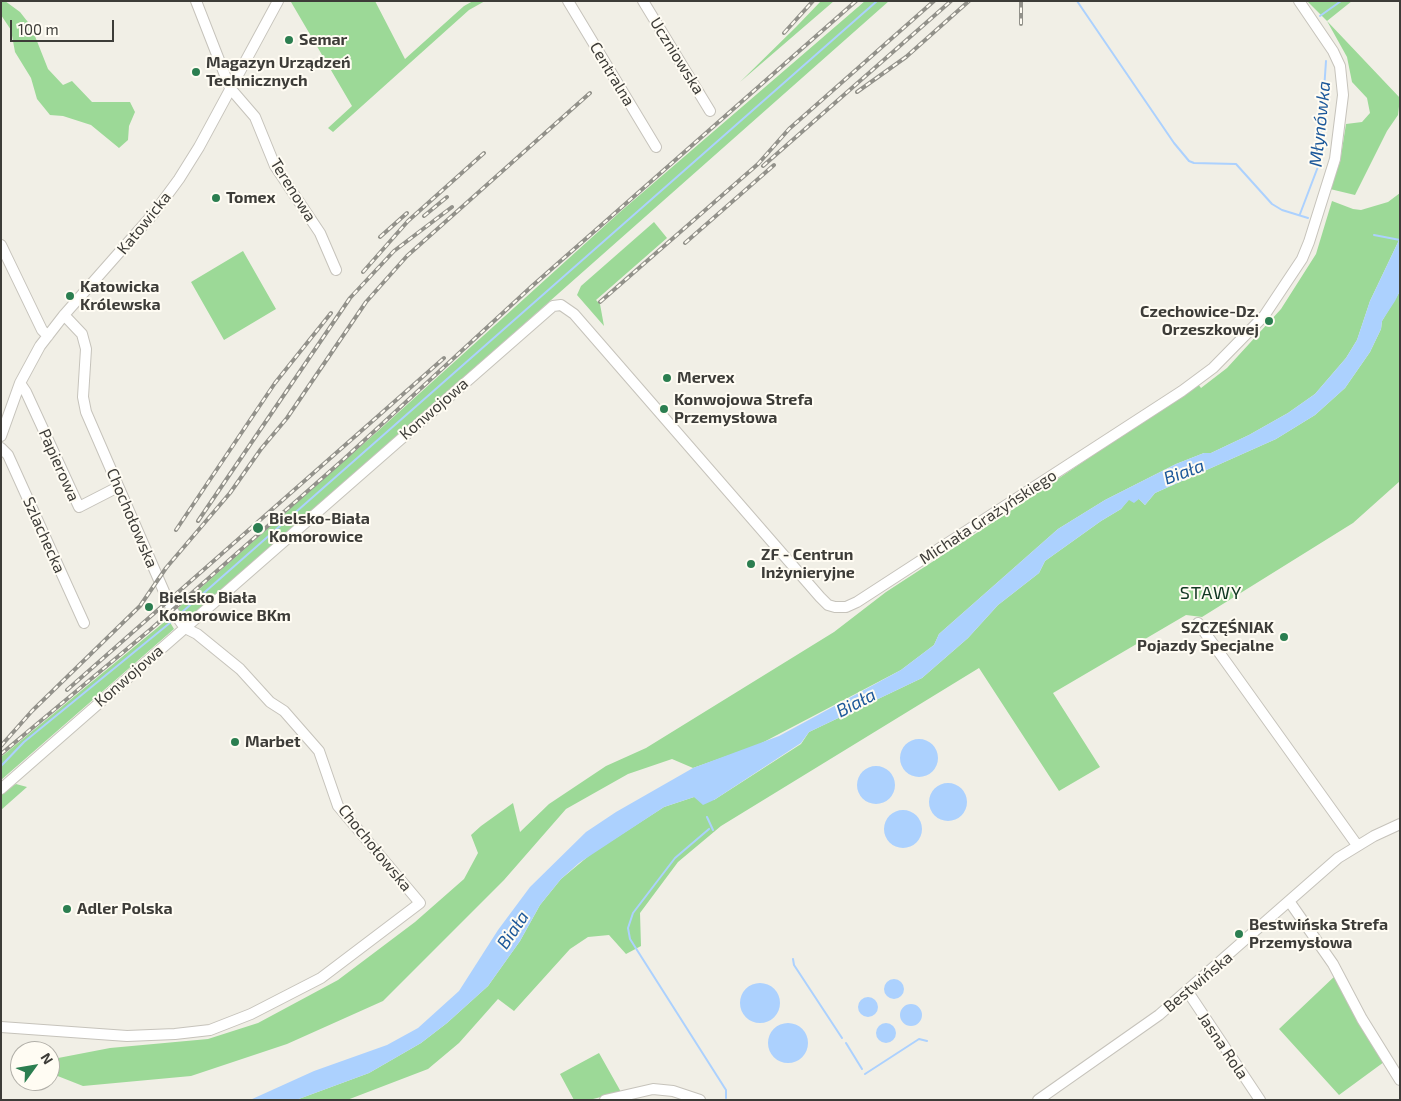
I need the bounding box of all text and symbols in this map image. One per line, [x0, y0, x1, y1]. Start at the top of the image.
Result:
scale bar [12, 10, 116, 42]
street label: Uczniowska [646, 14, 708, 98]
text: 100 m [18, 20, 59, 38]
place label: Semar [299, 30, 347, 50]
marker: Semar [283, 34, 295, 46]
street label: Centralna [585, 39, 639, 109]
place label: Magazyn Urządzeń Technicznych [206, 53, 351, 91]
marker: Magazyn Urządzeń Technicznych [190, 66, 202, 78]
water label: Młynówka [1305, 80, 1335, 168]
street label: Terenowa [266, 155, 320, 225]
street label: Katowicka [113, 188, 175, 258]
place label: Tomex [226, 188, 276, 208]
marker: Tomex [210, 192, 222, 204]
place label: Katowicka Królewska [80, 277, 161, 315]
marker: Katowicka Królewska [64, 290, 76, 302]
place label: Czechowice-Dz. Orzeszkowej [1140, 302, 1259, 340]
marker: Czechowice-Dz. Orzeszkowej [1263, 315, 1275, 327]
place label: Mervex [677, 368, 734, 388]
marker: Mervex [661, 372, 673, 384]
street label: Konwojowa [396, 374, 472, 444]
place label: Konwojowa Strefa Przemysłowa [674, 390, 813, 428]
marker: Konwojowa Strefa Przemysłowa [658, 403, 670, 415]
street label: Papierowa [35, 426, 83, 504]
water label: Biała [1161, 455, 1207, 489]
street label: Chochołowska [102, 465, 162, 571]
street label: Michała Grażyńskiego [916, 466, 1060, 568]
street label: Szlachecka [19, 494, 69, 576]
place label: Bielsko-Biała Komorowice [269, 509, 370, 547]
marker: Bielsko-Biała Komorowice [251, 521, 265, 535]
place label: ZF - Centrun Inżynieryjne [761, 545, 855, 583]
marker: ZF - Centrun Inżynieryjne [745, 558, 757, 570]
district label: STAWY [1179, 582, 1243, 604]
place label: Bielsko Biała Komorowice BKm [159, 588, 291, 626]
marker: Bielsko Biała Komorowice BKm [143, 601, 155, 613]
place label: SZCZĘŚNIAK Pojazdy Specjalne [1137, 618, 1274, 656]
marker: SZCZĘŚNIAK Pojazdy Specjalne [1278, 631, 1290, 643]
street label: Konwojowa [91, 641, 167, 711]
water label: Biała [833, 684, 879, 722]
place label: Marbet [245, 732, 301, 752]
marker: Marbet [229, 736, 241, 748]
street label: Chochołowska [334, 801, 416, 895]
place label: Adler Polska [77, 899, 173, 919]
marker: Adler Polska [61, 903, 73, 915]
water label: Biała [492, 907, 534, 953]
place label: Bestwińska Strefa Przemysłowa [1249, 915, 1388, 953]
marker: Bestwińska Strefa Przemysłowa [1233, 928, 1245, 940]
street label: Bestwińska [1160, 948, 1236, 1016]
street label: Jasna Rola [1194, 1009, 1252, 1083]
north arrow [10, 1041, 60, 1091]
text: N [37, 1050, 57, 1067]

